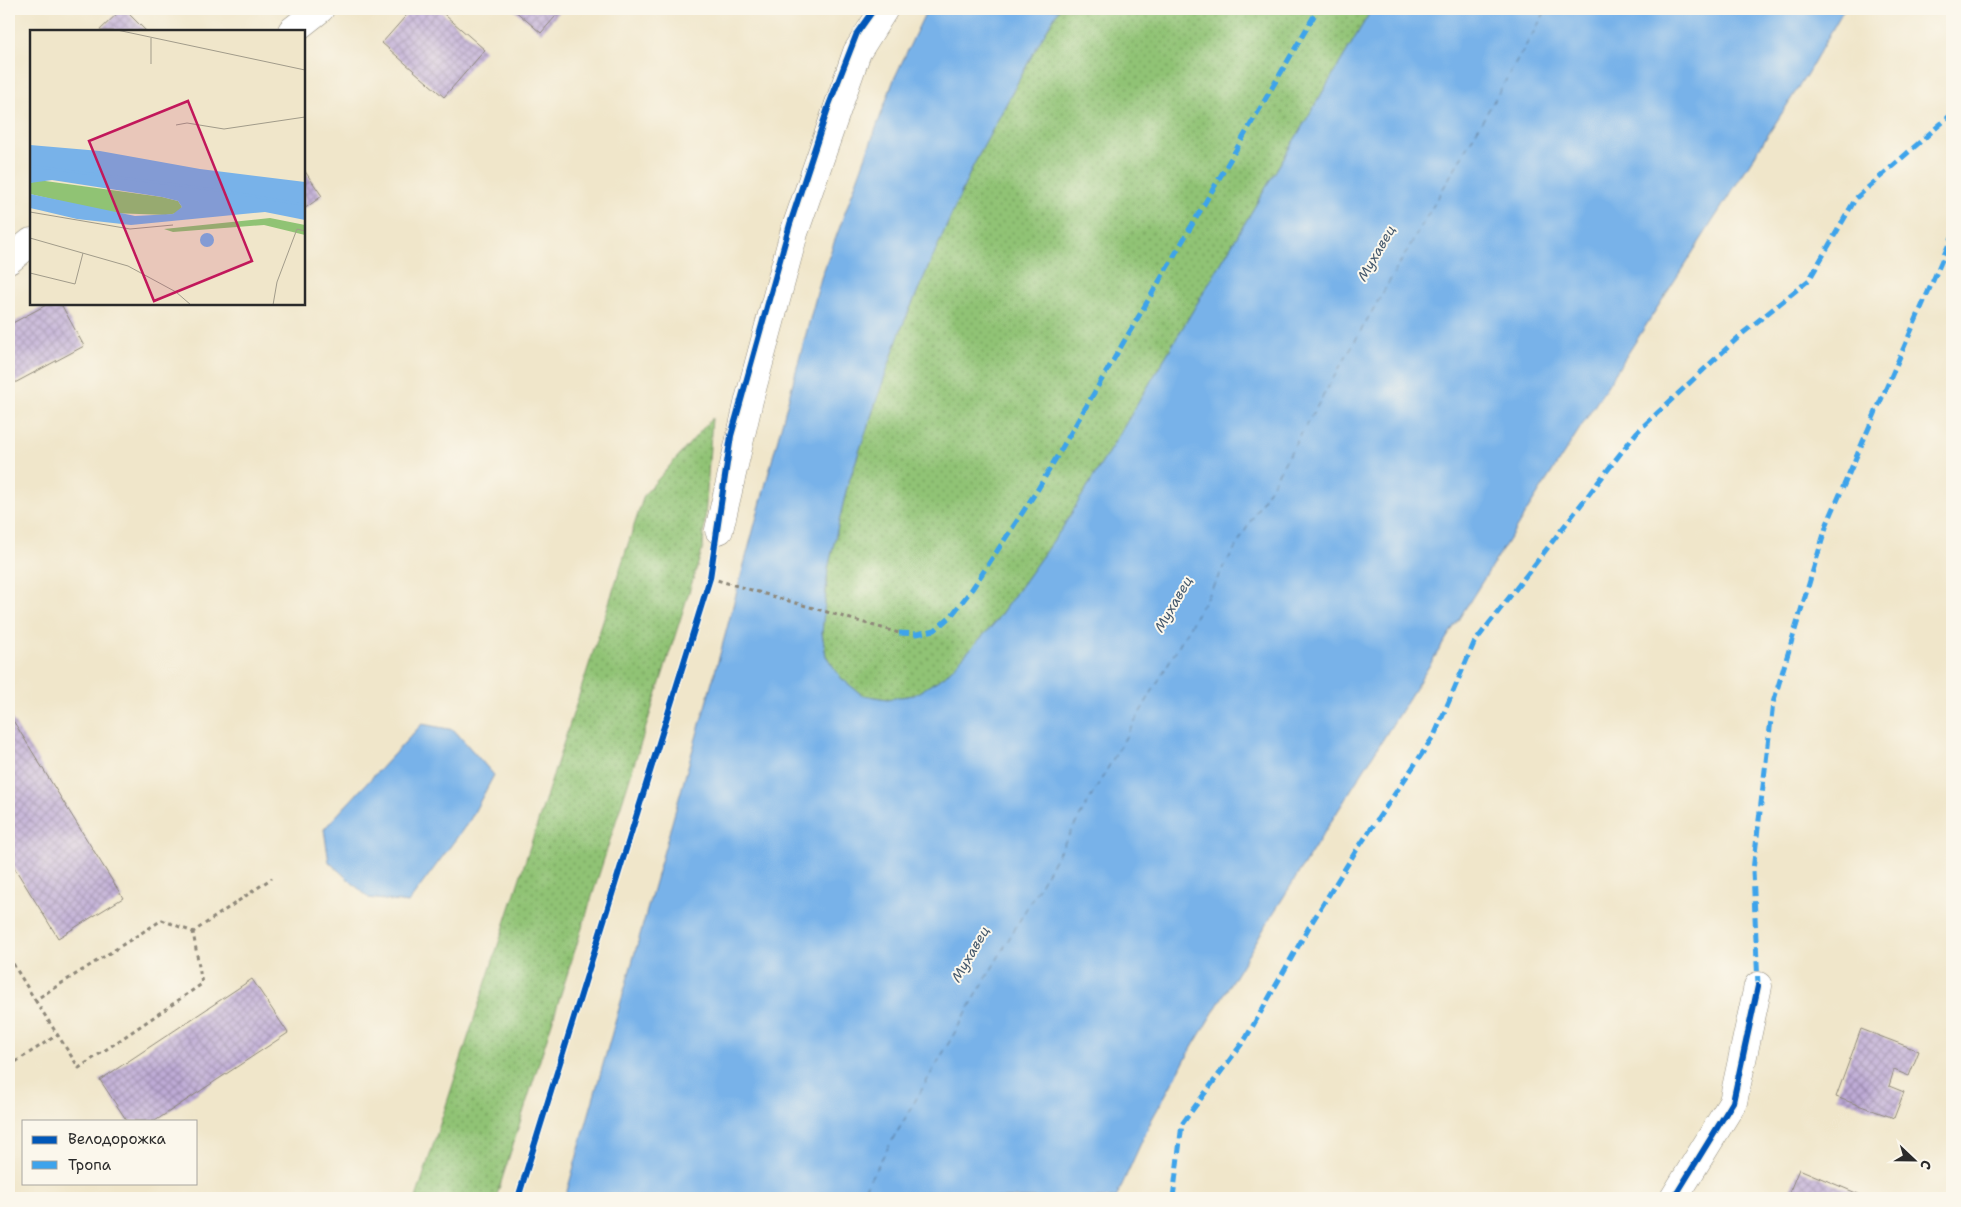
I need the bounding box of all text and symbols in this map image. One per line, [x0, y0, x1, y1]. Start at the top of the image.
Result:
inset map [30, 30, 305, 305]
water label: Мухавец [1353, 222, 1399, 284]
water label: Мухавец [1150, 573, 1196, 635]
water label: Мухавец [947, 923, 993, 985]
legend [22, 1120, 198, 1184]
text: Велодорожка [68, 1129, 167, 1149]
north arrow [1888, 1134, 1938, 1184]
text: Тропа [68, 1155, 112, 1175]
text: С [1916, 1158, 1936, 1172]

